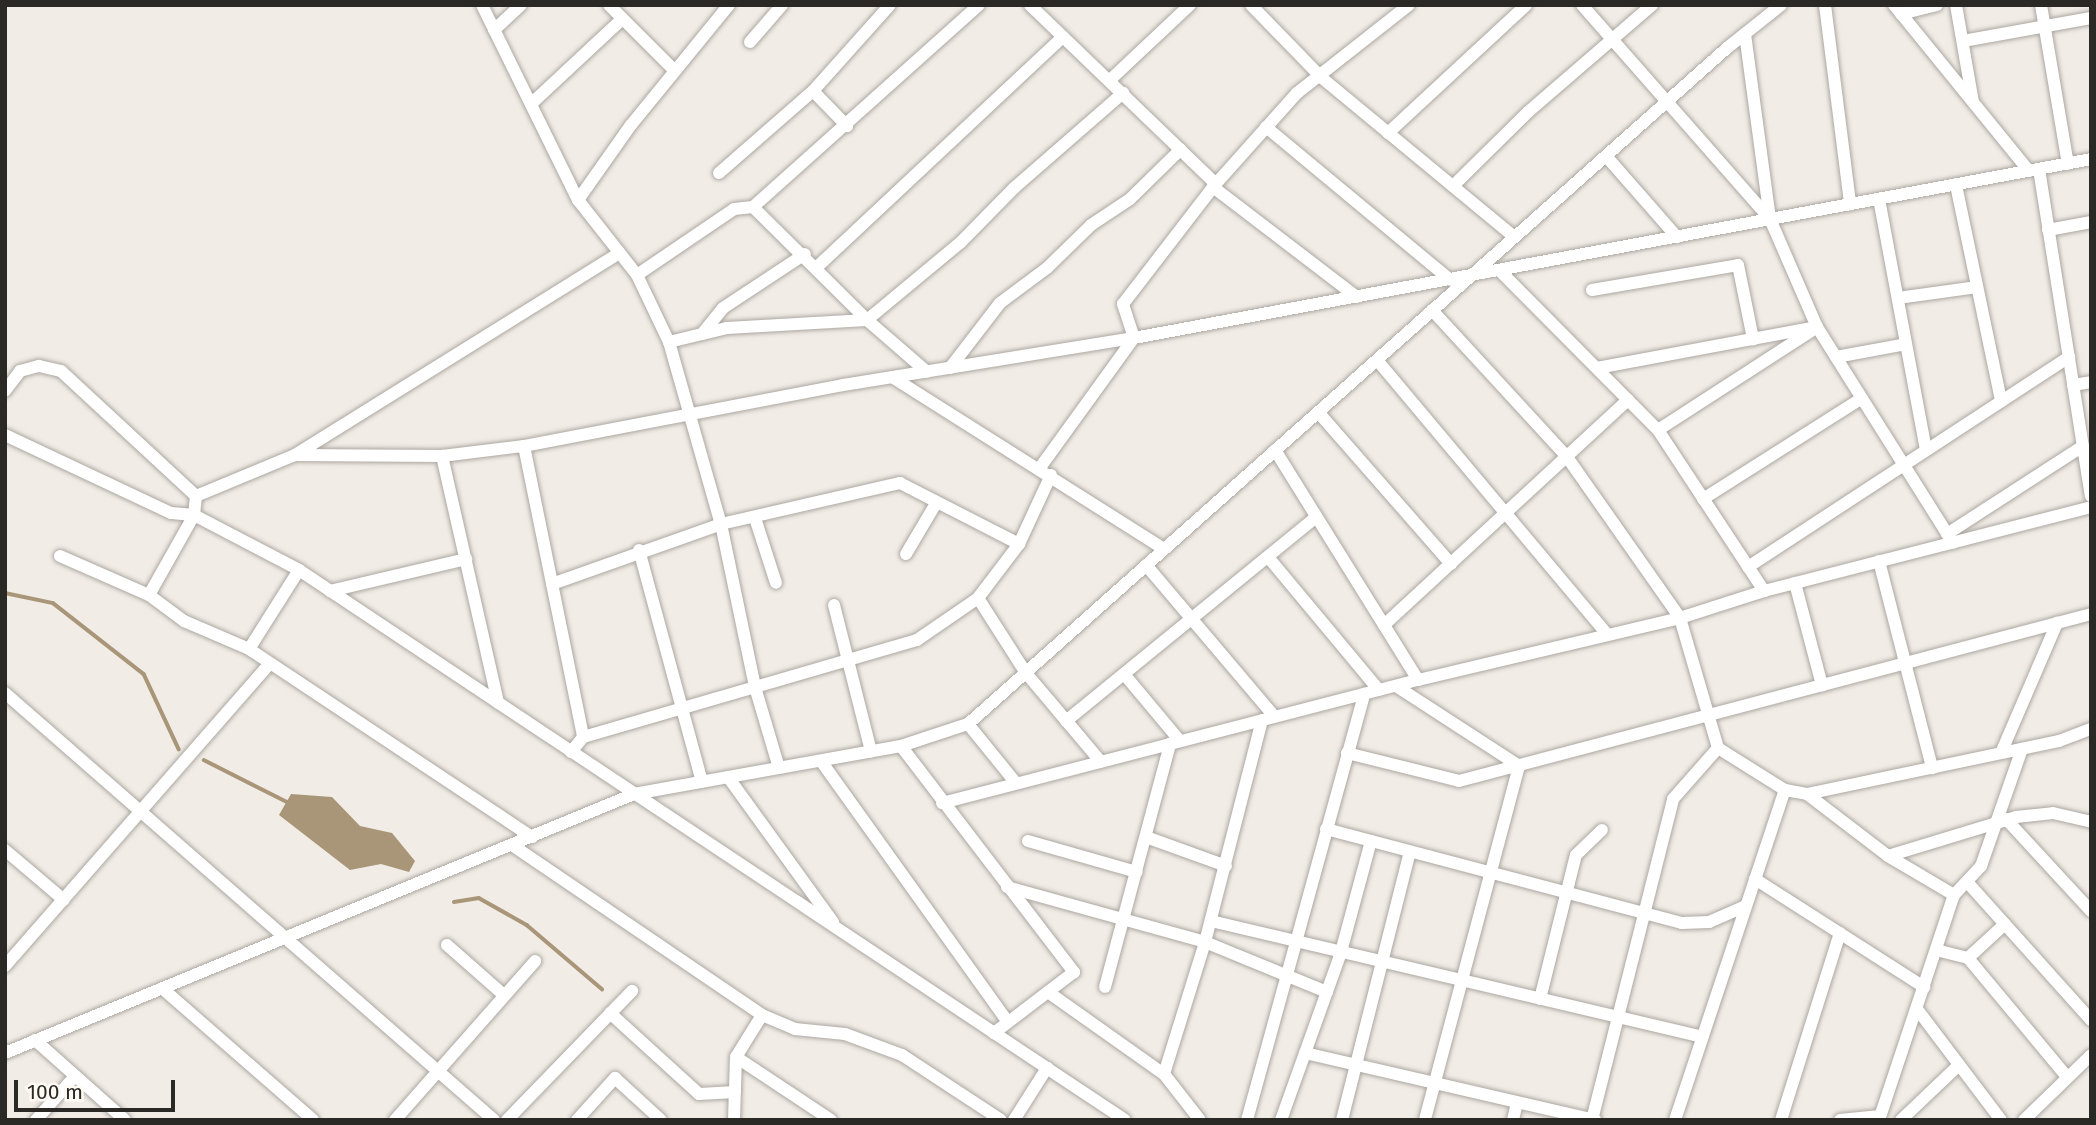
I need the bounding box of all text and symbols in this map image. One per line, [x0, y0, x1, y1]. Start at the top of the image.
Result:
scale bar [18, 1066, 178, 1110]
text: 100 m [27, 1079, 83, 1105]

